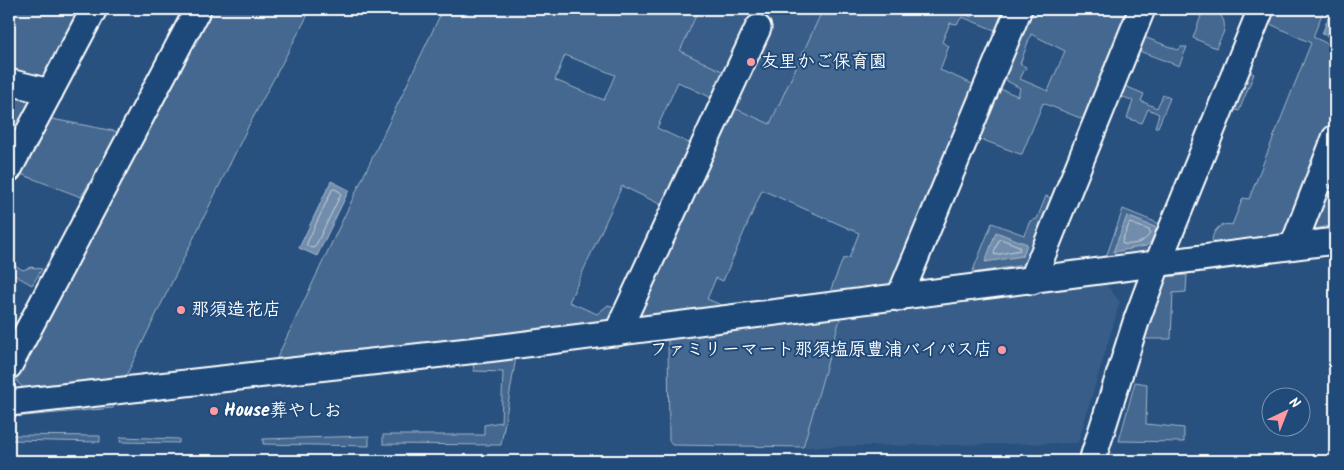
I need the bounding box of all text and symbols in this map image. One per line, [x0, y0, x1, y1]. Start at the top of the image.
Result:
place label: 友里かご保育園 [761, 48, 887, 77]
marker: 友里かご保育園 [745, 56, 757, 68]
place label: 那須造花店 [191, 296, 281, 325]
marker: 那須造花店 [175, 304, 187, 316]
place label: ファミリーマート那須塩原豊浦バイパス店 [650, 336, 992, 365]
marker: ファミリーマート那須塩原豊浦バイパス店 [996, 344, 1008, 356]
north arrow [1262, 388, 1312, 438]
text: N [1283, 392, 1305, 414]
place label: House葬やしお [224, 397, 342, 426]
marker: House葬やしお [208, 405, 220, 417]

